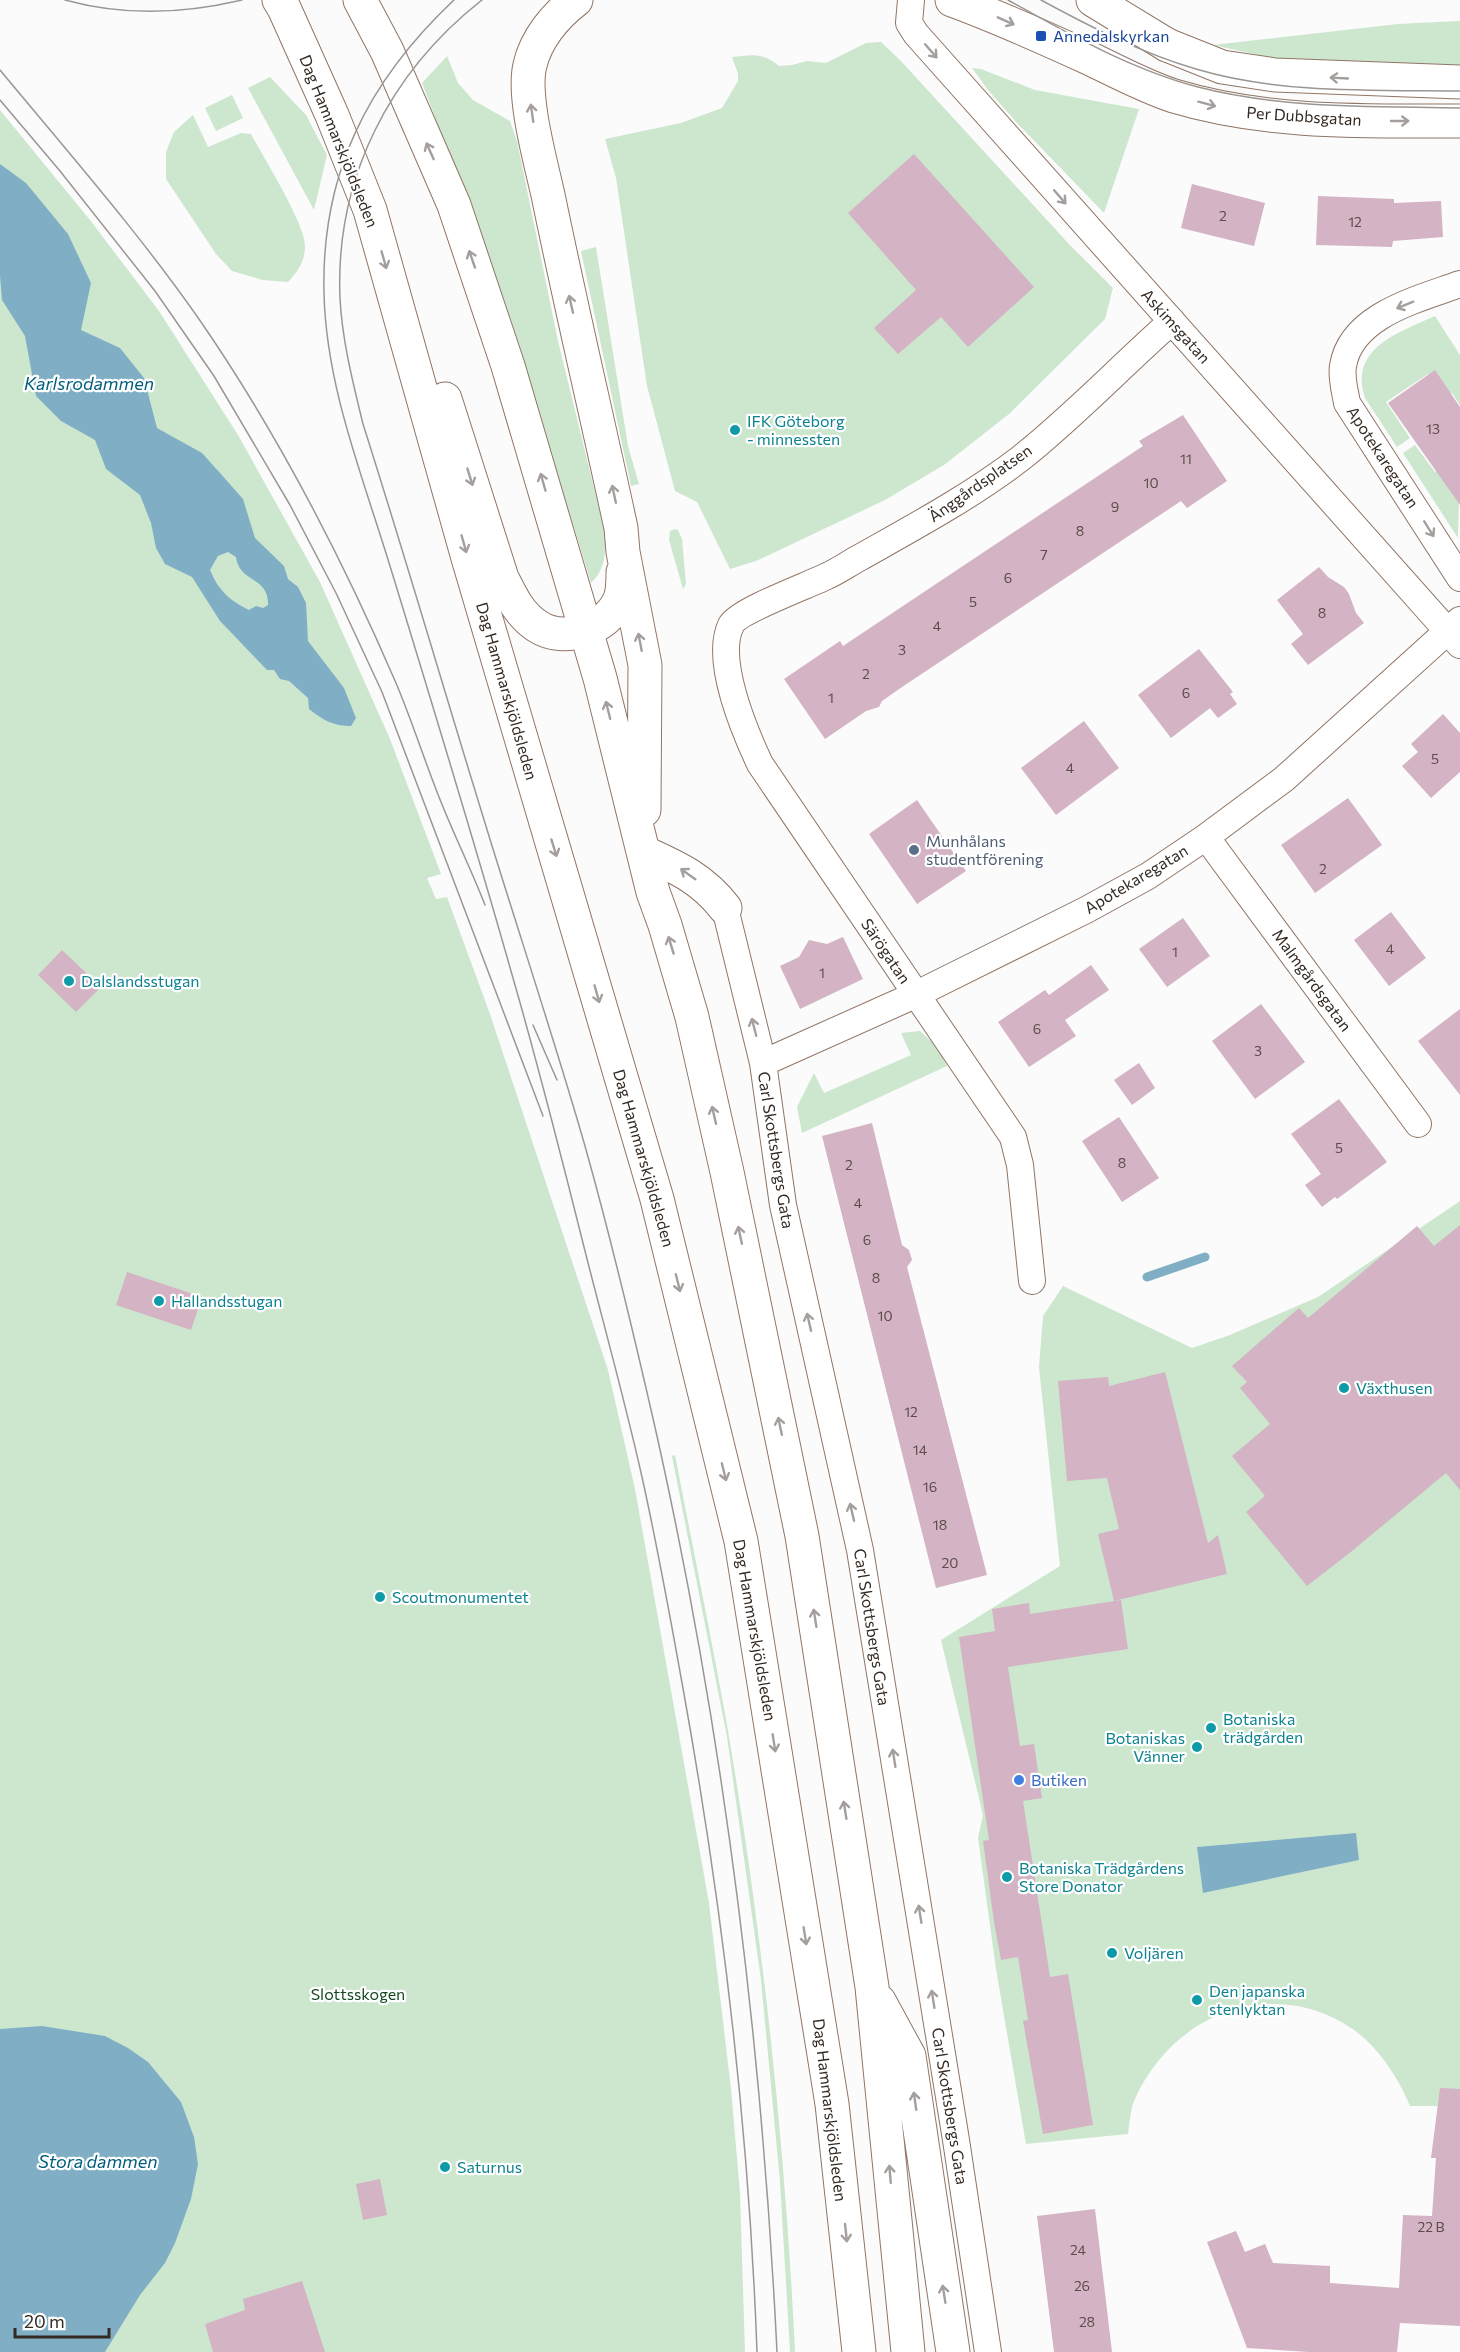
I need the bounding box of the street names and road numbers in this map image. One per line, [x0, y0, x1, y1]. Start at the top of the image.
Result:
street label: Dag Hammarskjöldsleden [296, 52, 383, 230]
street label: Per Dubbsgatan [1246, 102, 1362, 129]
street label: Askimsgatan [1138, 285, 1215, 367]
street label: Apotekaregatan [1343, 402, 1423, 511]
street label: Änggårdsplatsen [924, 440, 1035, 525]
street label: Dag Hammarskjöldsleden [473, 600, 542, 782]
street label: Apotekaregatan [1081, 840, 1191, 917]
street label: Särögatan [858, 915, 915, 987]
street label: Malmgårdsgatan [1269, 925, 1356, 1035]
street label: Dag Hammarskjöldsleden [610, 1067, 679, 1249]
street label: Carl Skottsbergs Gata [755, 1070, 798, 1230]
street label: Dag Hammarskjöldsleden [730, 1538, 781, 1722]
street label: Carl Skottsbergs Gata [851, 1547, 894, 1707]
street label: Dag Hammarskjöldsleden [810, 2017, 851, 2203]
street label: Carl Skottsbergs Gata [929, 2026, 972, 2186]

